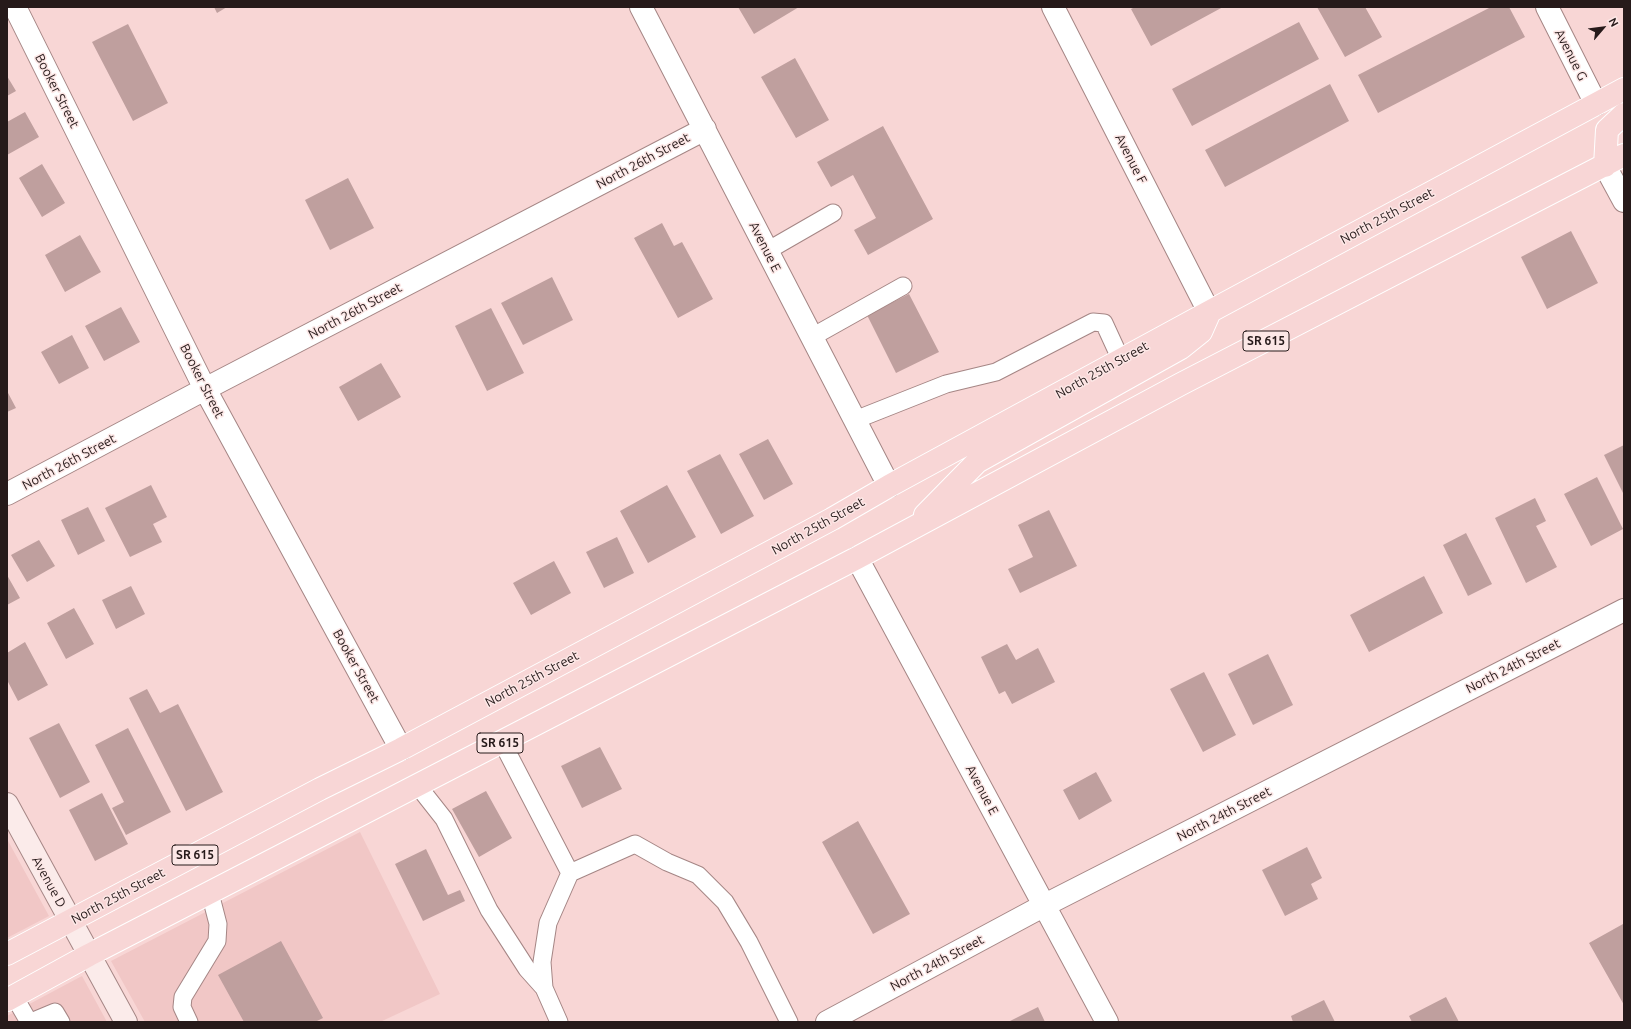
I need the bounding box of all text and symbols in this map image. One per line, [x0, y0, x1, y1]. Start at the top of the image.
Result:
north arrow [1583, 8, 1623, 48]
text: N [1606, 16, 1621, 29]
street label: Avenue G [1551, 27, 1591, 83]
street label: Booker Street [32, 51, 82, 131]
street label: North 26th Street [594, 130, 692, 192]
street label: Avenue F [1112, 132, 1150, 186]
street label: North 25th Street [1338, 185, 1436, 247]
street label: Avenue E [746, 219, 784, 275]
street label: North 26th Street [306, 280, 404, 342]
road number: SR 615 [1243, 331, 1289, 351]
street label: North 25th Street [1053, 338, 1151, 402]
street label: Booker Street [177, 341, 227, 421]
street label: North 26th Street [20, 431, 118, 493]
street label: North 25th Street [769, 494, 867, 558]
street label: Booker Street [329, 627, 383, 705]
street label: North 24th Street [1463, 635, 1563, 697]
street label: North 25th Street [483, 648, 581, 710]
road number: SR 615 [477, 733, 523, 753]
street label: Avenue E [962, 762, 1002, 818]
street label: North 24th Street [1174, 783, 1274, 845]
road number: SR 615 [172, 845, 218, 865]
street label: Avenue D [29, 854, 69, 910]
street label: North 25th Street [69, 865, 167, 927]
street label: North 24th Street [888, 932, 986, 994]

